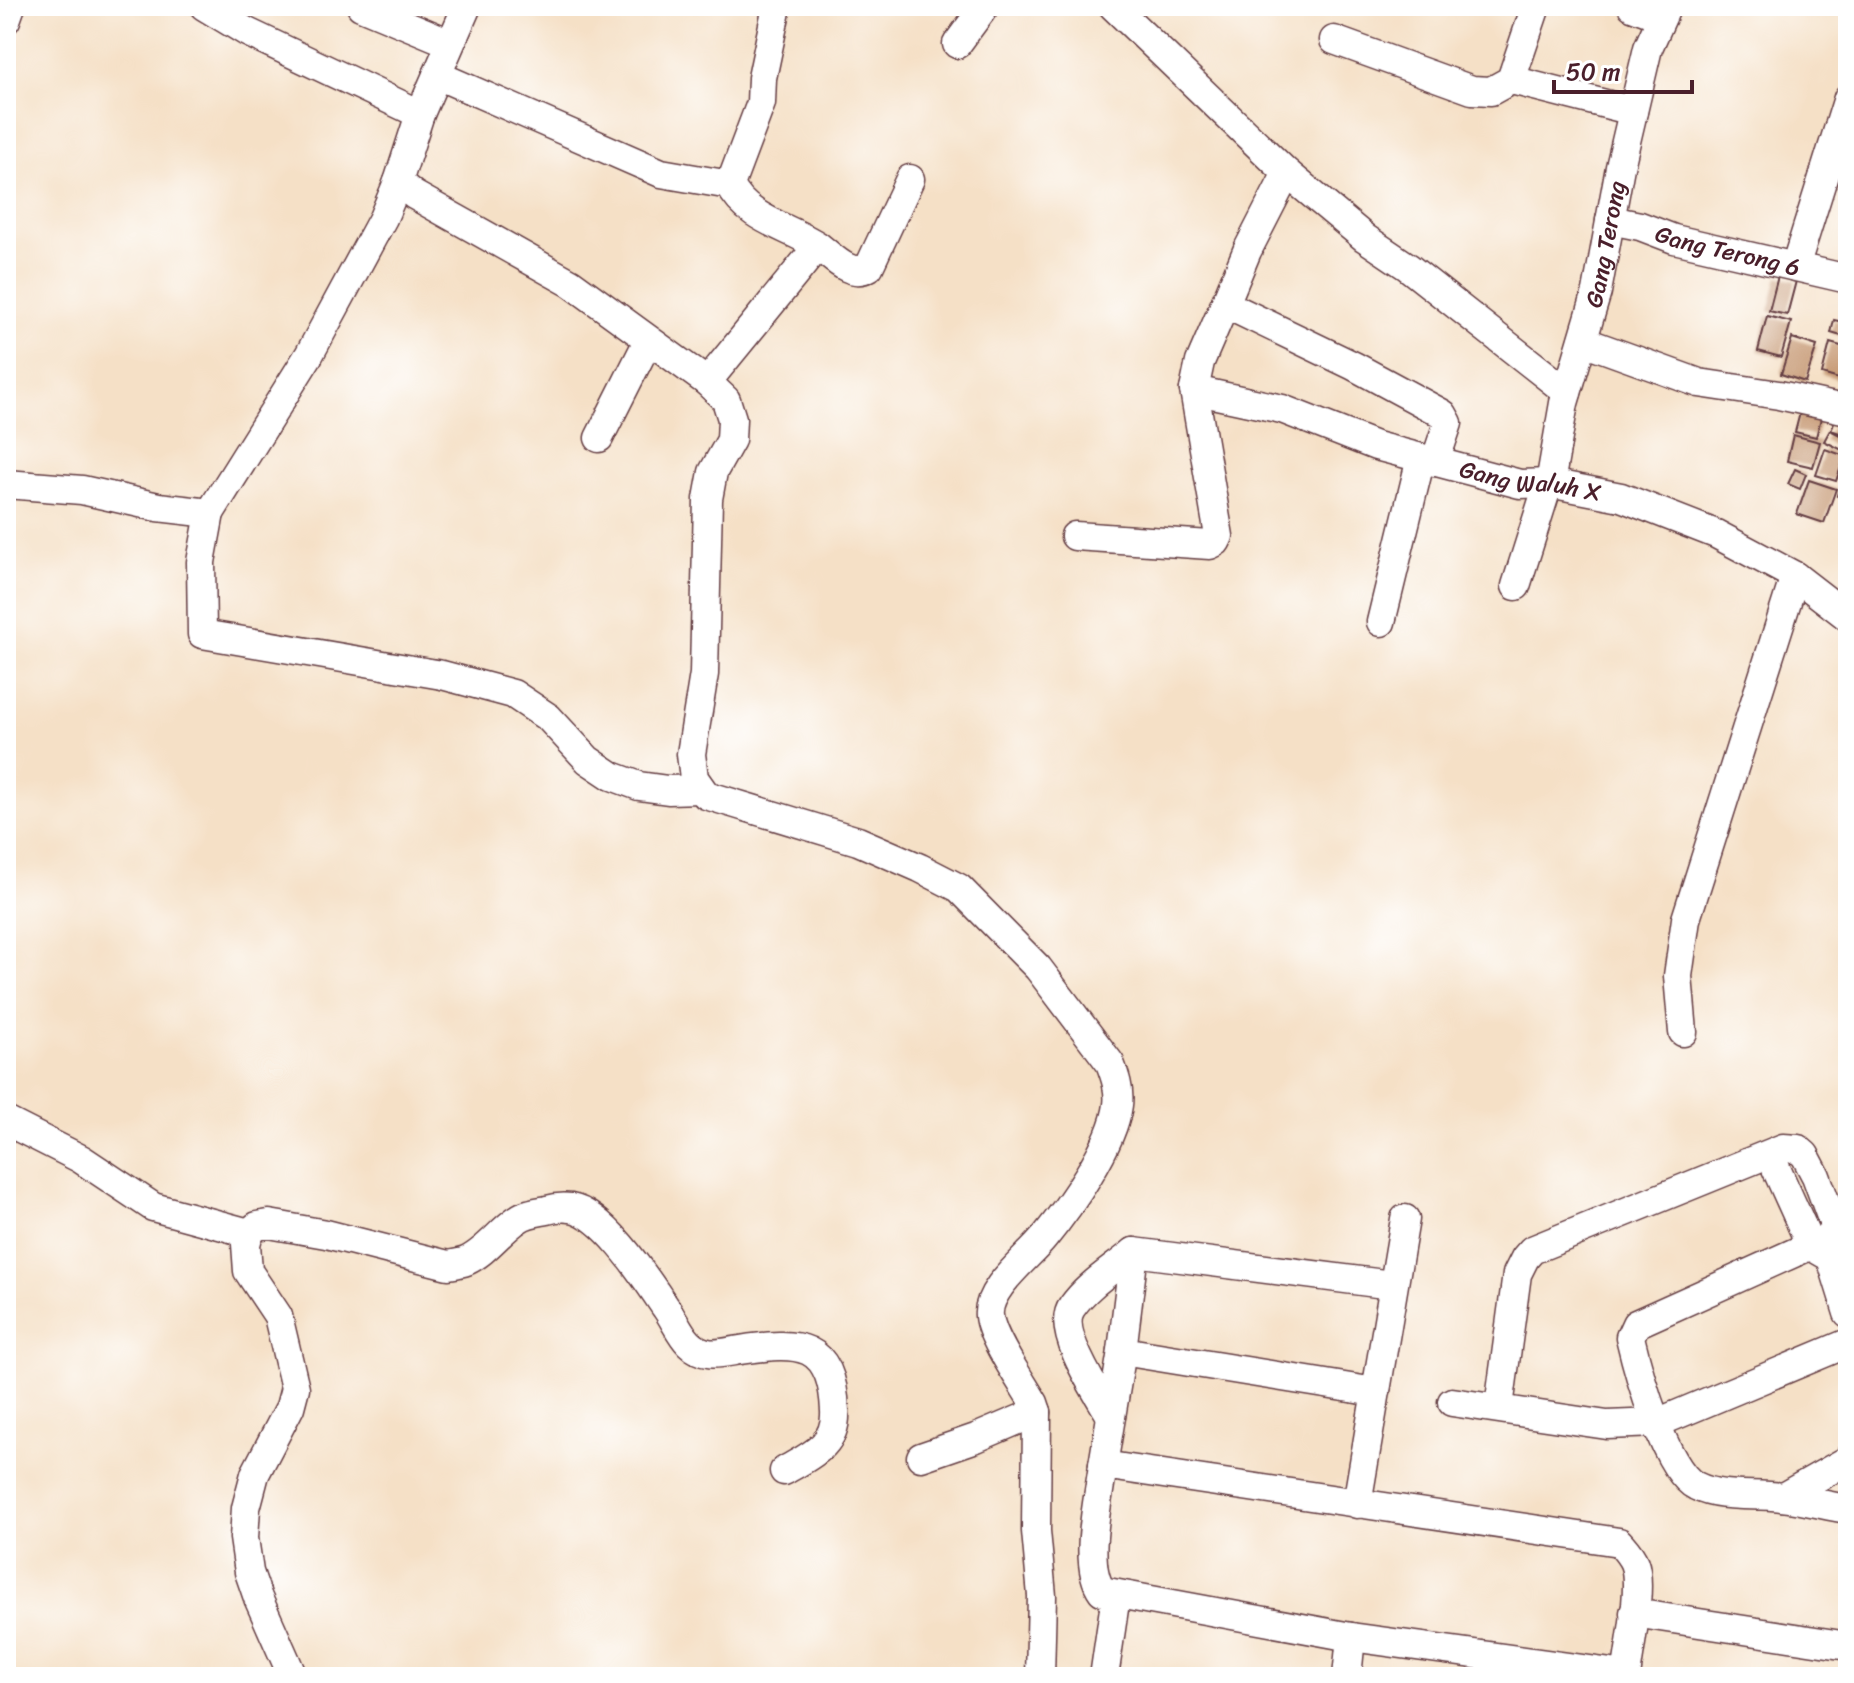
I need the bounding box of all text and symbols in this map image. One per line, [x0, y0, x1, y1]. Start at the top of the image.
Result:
scale bar [1554, 44, 1692, 94]
text: 50 m [1566, 51, 1621, 93]
street label: Gang Terong [1572, 177, 1638, 313]
street label: Gang Terong 6 [1649, 213, 1804, 288]
street label: Gang Waluh X [1455, 448, 1605, 514]

